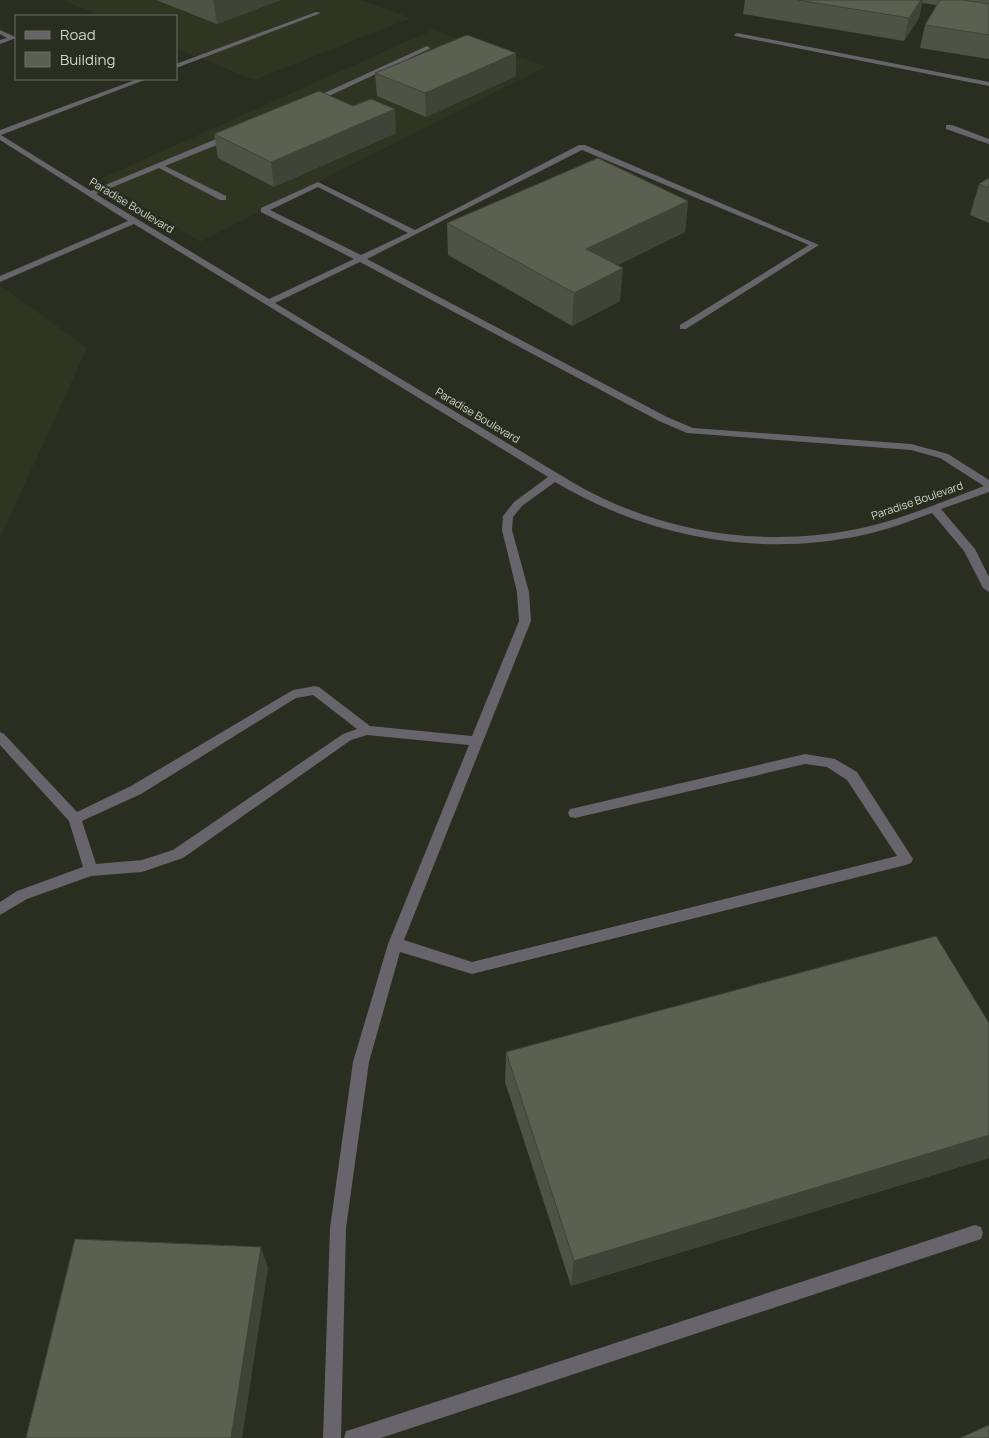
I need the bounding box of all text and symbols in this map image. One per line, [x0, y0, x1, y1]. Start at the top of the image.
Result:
legend [15, 15, 178, 80]
text: Road [60, 24, 96, 45]
text: Building [60, 49, 115, 70]
street label: Paradise Boulevard [87, 174, 177, 236]
street label: Paradise Boulevard [433, 384, 523, 446]
street label: Paradise Boulevard [869, 477, 965, 523]

